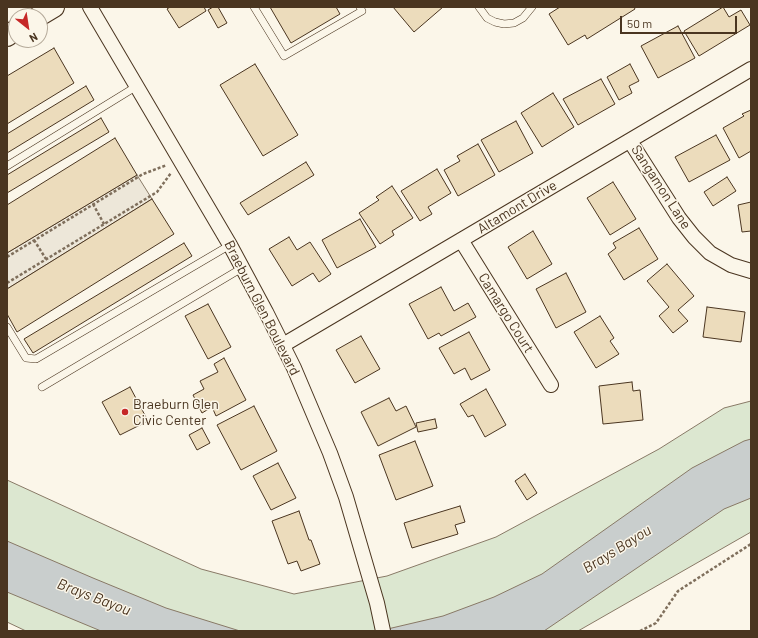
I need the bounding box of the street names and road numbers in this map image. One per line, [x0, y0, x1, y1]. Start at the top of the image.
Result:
street label: Sangamon Lane [628, 142, 694, 232]
street label: Altamont Drive [474, 177, 560, 237]
street label: Braeburn Glen Boulevard [221, 238, 303, 378]
street label: Camargo Court [475, 270, 537, 356]

